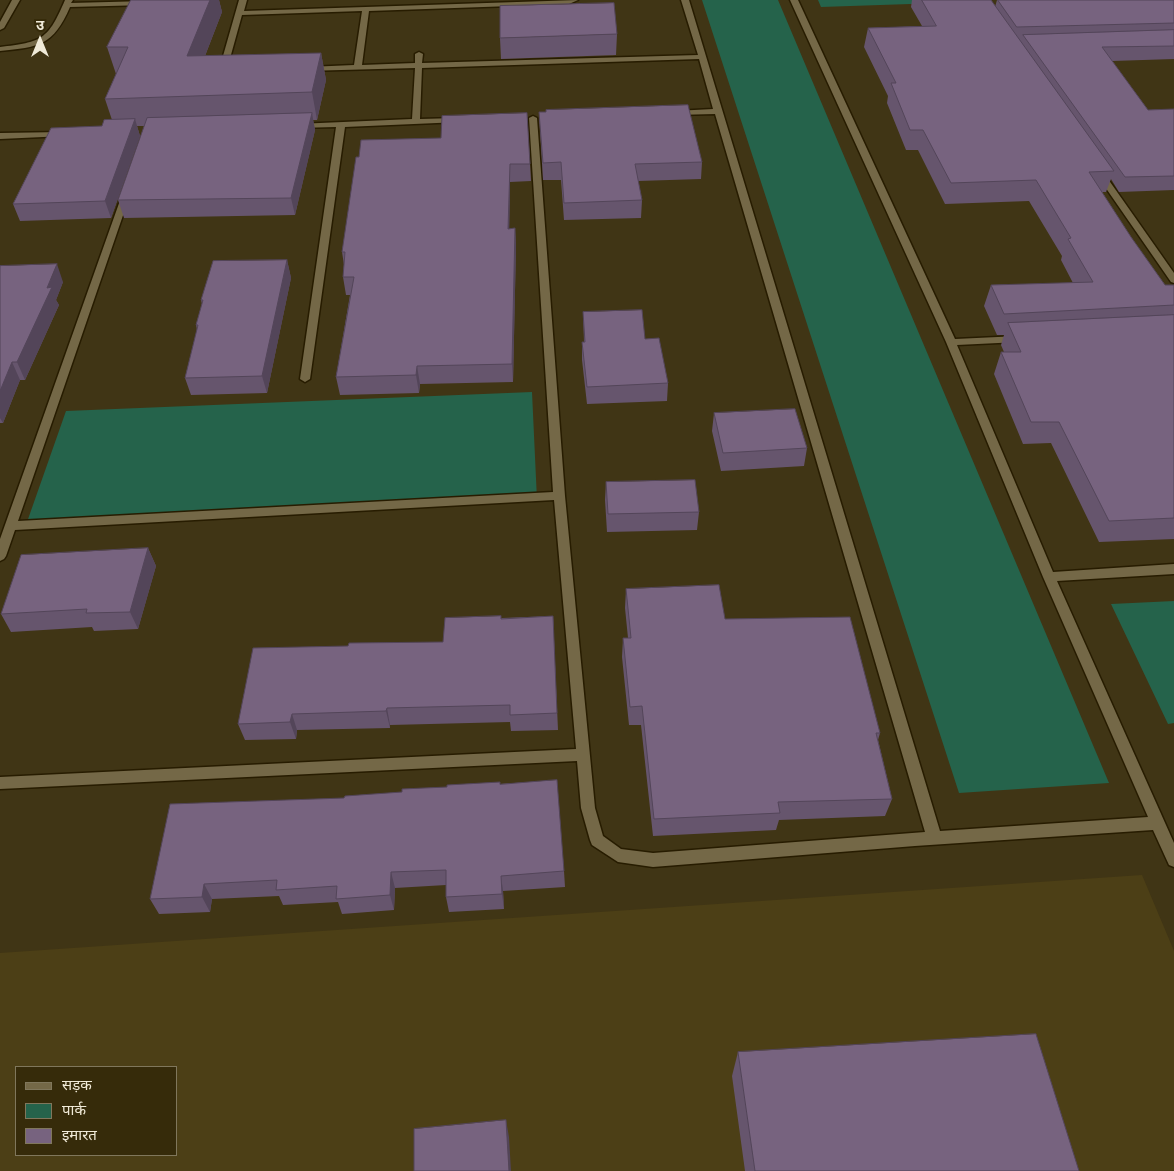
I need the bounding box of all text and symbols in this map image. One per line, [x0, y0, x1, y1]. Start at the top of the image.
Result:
north arrow [15, 15, 65, 65]
text: उ [36, 16, 44, 34]
legend [15, 1066, 178, 1156]
text: सड़क [62, 1075, 92, 1094]
text: पार्क [62, 1100, 86, 1119]
text: इमारत [62, 1125, 97, 1144]

